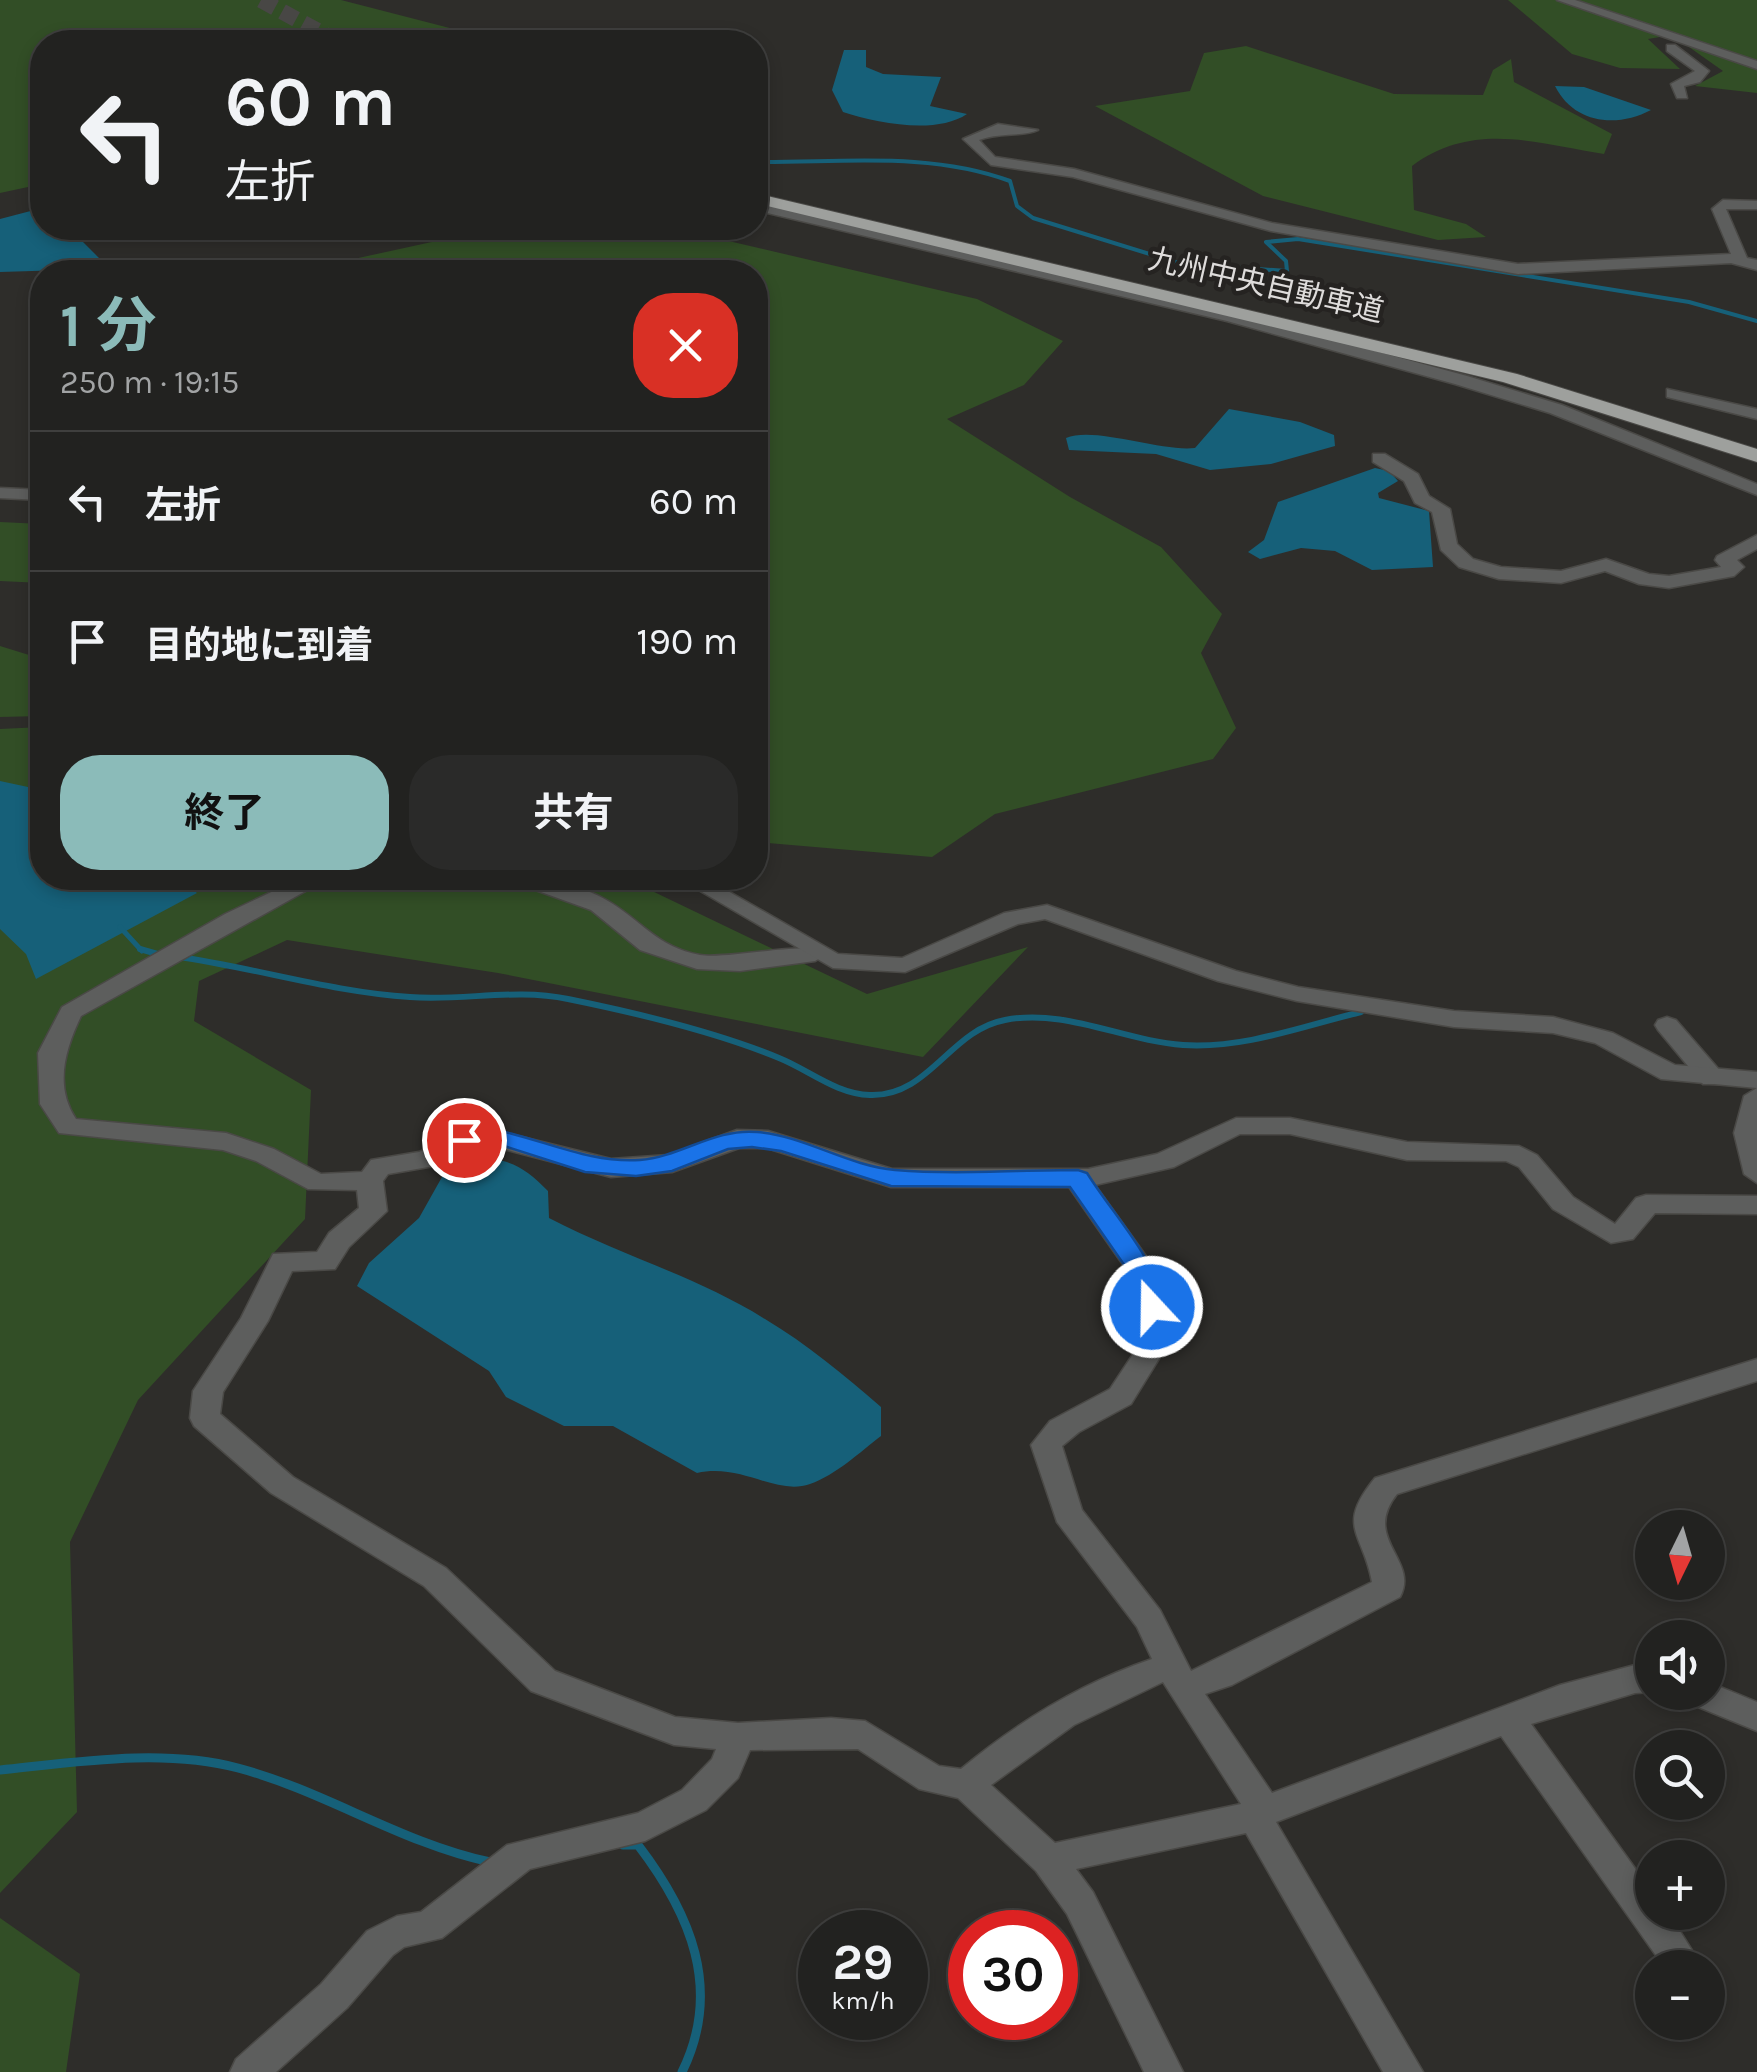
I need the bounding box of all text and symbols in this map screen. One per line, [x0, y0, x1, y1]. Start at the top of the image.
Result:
text: 60 m [225, 61, 396, 143]
icon: left [60, 70, 190, 200]
text: 左折 [225, 156, 315, 208]
street label: 九州中央自動車道 [1145, 240, 1387, 330]
text: 1 分 [60, 291, 157, 361]
button: close [633, 293, 738, 398]
text: 250 m · 19:15 [60, 364, 239, 401]
icon: left [60, 474, 115, 529]
text: 60 m [649, 479, 738, 524]
text: 左折 [145, 483, 221, 528]
icon: arrive [60, 614, 115, 669]
text: 190 m [636, 619, 738, 664]
text: 目的地に到着 [145, 623, 373, 668]
button: 終了 [60, 755, 389, 870]
button: 共有 [409, 755, 738, 870]
pin [422, 1098, 507, 1183]
icon: arrive [437, 1113, 492, 1168]
position arrow [1100, 1255, 1204, 1359]
north arrow [1635, 1510, 1725, 1600]
map controls [1635, 1510, 1725, 2040]
button: sound [1635, 1620, 1725, 1710]
button: search [1635, 1730, 1725, 1820]
button: + [1635, 1840, 1725, 1930]
speed limit sign: 30 [948, 1910, 1078, 2040]
text: 29 [833, 1933, 893, 1992]
button: − [1635, 1950, 1725, 2040]
text: km/h [831, 1986, 895, 2015]

